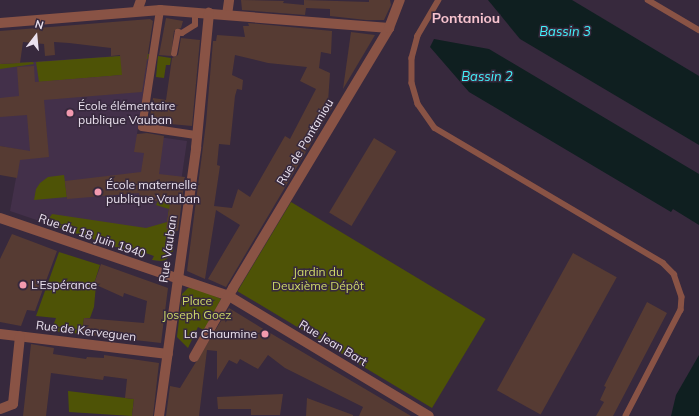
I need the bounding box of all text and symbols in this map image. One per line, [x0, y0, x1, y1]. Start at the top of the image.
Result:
district label: Pontaniou [432, 10, 500, 26]
north arrow [16, 16, 56, 56]
text: N [33, 17, 45, 32]
water label: Bassin 3 [539, 23, 591, 39]
water label: Bassin 2 [461, 68, 513, 84]
street label: Rue de Pontaniou [274, 96, 336, 188]
place label: École élémentaire publique Vauban [78, 99, 175, 127]
marker: École élémentaire publique Vauban [65, 108, 75, 118]
place label: École maternelle publique Vauban [106, 178, 200, 206]
marker: École maternelle publique Vauban [93, 187, 103, 197]
street label: Rue du 18 Juin 1940 [37, 211, 147, 261]
street label: Rue Vauban [156, 214, 180, 284]
park label: Jardin du Deuxième Dépôt [272, 265, 364, 293]
place label: L’Espérance [31, 278, 97, 292]
marker: L’Espérance [18, 280, 28, 290]
park label: Place Joseph Goez [163, 294, 231, 322]
street label: Rue Jean Bart [296, 317, 370, 369]
street label: Rue de Kerveguen [35, 318, 137, 344]
place label: La Chaumine [184, 327, 257, 341]
marker: La Chaumine [260, 329, 270, 339]

